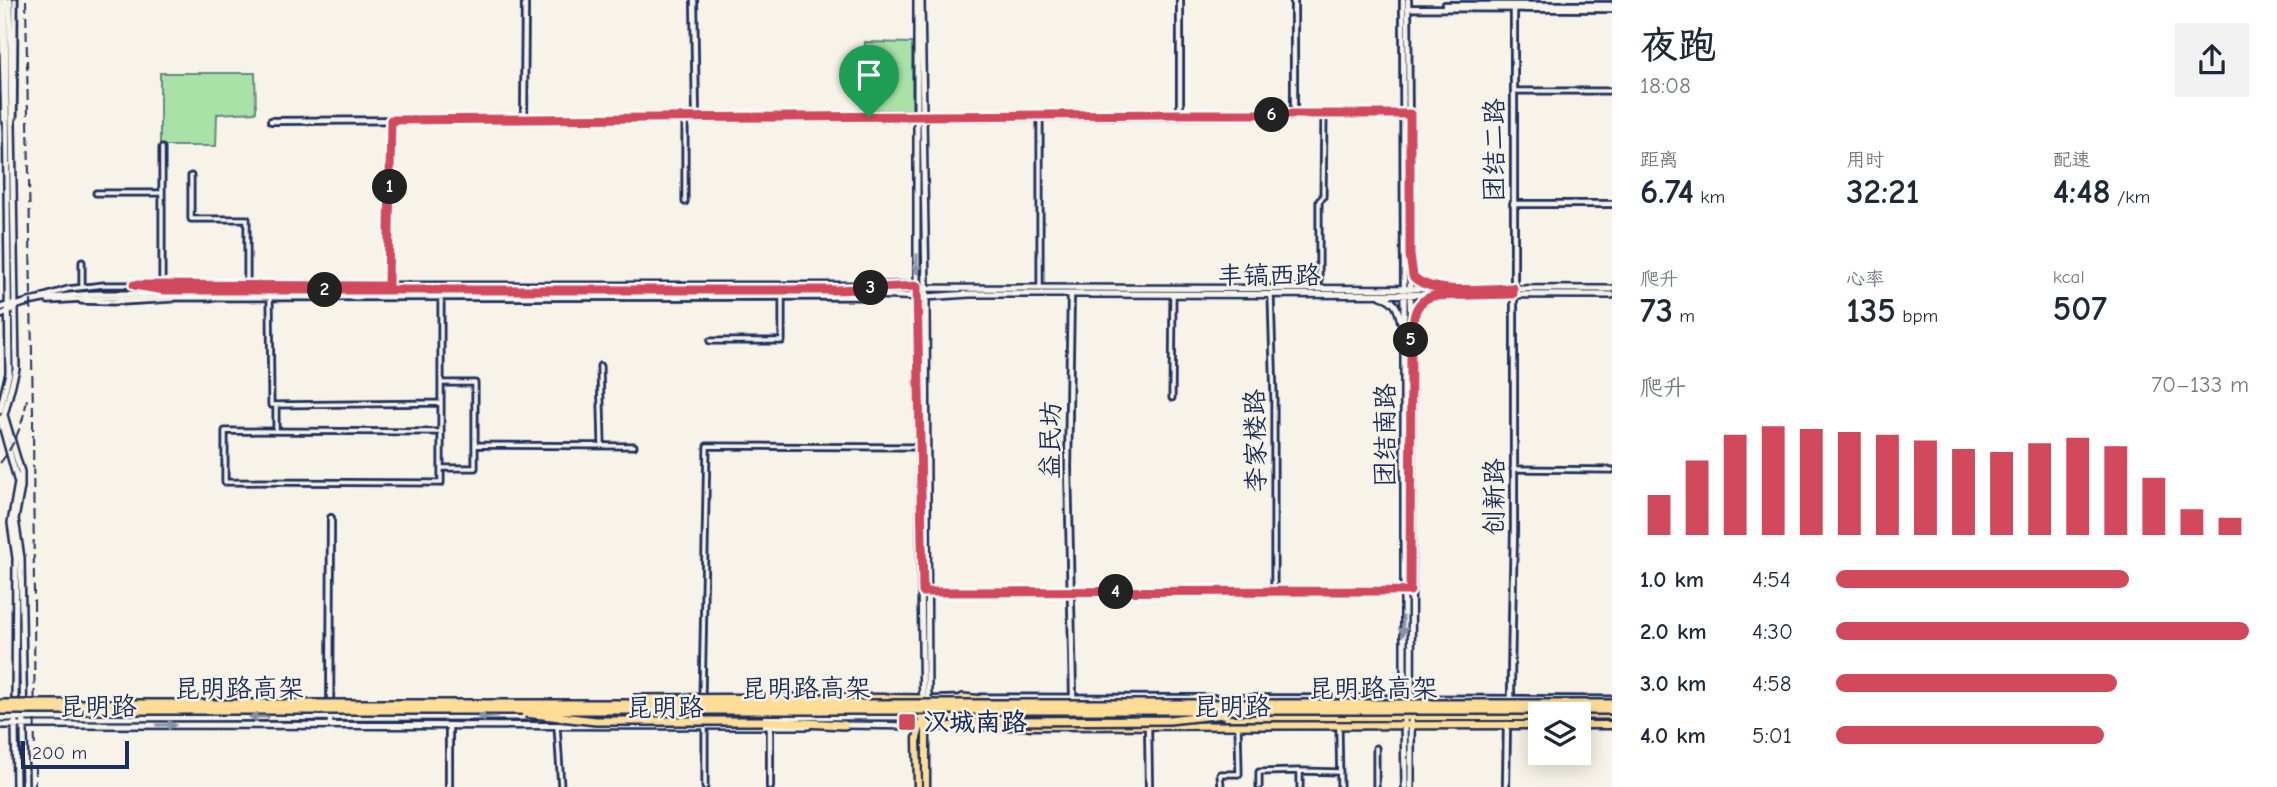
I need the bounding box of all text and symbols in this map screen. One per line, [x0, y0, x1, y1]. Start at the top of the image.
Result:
button: share [2175, 23, 2249, 97]
text: 夜跑 [1640, 24, 1716, 68]
pin [839, 45, 899, 117]
icon: arrive [850, 56, 888, 94]
text: 18:08 [1640, 72, 1691, 99]
pin: 6 [1254, 97, 1290, 132]
street label: 团结二路 [1480, 98, 1510, 202]
text: 6 [1267, 103, 1276, 125]
text: 距离 [1640, 149, 1678, 171]
text: 用时 [1846, 149, 1884, 171]
text: 配速 [2053, 149, 2091, 171]
pin: 1 [372, 170, 408, 204]
text: 6.74 [1640, 171, 1694, 212]
text: 32:21 [1846, 171, 1919, 212]
text: 4:48 [2053, 171, 2111, 212]
text: 1 [386, 175, 393, 197]
text: km [1694, 186, 1725, 208]
text: /km [2111, 186, 2150, 208]
one-way arrow [911, 253, 923, 275]
street label: 丰镐西路 [1217, 261, 1321, 291]
text: kcal [2053, 266, 2085, 288]
text: 爬升 [1640, 268, 1678, 290]
text: 心率 [1846, 268, 1884, 290]
pin: 3 [854, 270, 888, 306]
pin: 2 [308, 272, 342, 308]
text: 3 [866, 276, 875, 298]
text: 2 [320, 278, 329, 300]
text: 507 [2053, 288, 2107, 329]
text: 73 [1640, 290, 1673, 331]
text: 135 [1846, 290, 1896, 331]
text: m [1673, 305, 1695, 327]
text: bpm [1896, 305, 1938, 327]
pin: 5 [1394, 322, 1428, 358]
text: 5 [1405, 328, 1416, 350]
text: 70–133 m [2151, 371, 2249, 398]
text: 爬升 [1640, 374, 1686, 401]
street label: 团结南路 [1371, 383, 1401, 487]
street label: 李家楼路 [1240, 389, 1272, 493]
street label: 益民坊 [1035, 401, 1067, 479]
street label: 创新路 [1480, 458, 1510, 536]
text: 1.0 km [1640, 566, 1704, 593]
text: 4:54 [1752, 566, 1791, 593]
pin: 4 [1098, 574, 1134, 610]
text: 4 [1111, 580, 1120, 602]
one-way arrow [1397, 615, 1409, 637]
text: 2.0 km [1640, 618, 1706, 645]
text: 4:30 [1752, 618, 1793, 645]
text: 3.0 km [1640, 670, 1706, 697]
text: 4:58 [1752, 670, 1792, 697]
street label: 昆明路高架 [174, 674, 304, 704]
street label: 昆明路高架 [741, 674, 871, 704]
street label: 昆明路高架 [1308, 674, 1438, 704]
street label: 昆明路 [59, 692, 137, 722]
street label: 昆明路 [1193, 692, 1271, 722]
street label: 昆明路 [626, 693, 704, 723]
map controls [1528, 702, 1591, 765]
button: layers [1528, 702, 1591, 765]
place label: 汉城南路 [923, 708, 1027, 738]
one-way arrow [248, 711, 270, 723]
one-way arrow [476, 711, 498, 723]
marker: 汉城南路 [897, 712, 917, 732]
one-way arrow [155, 719, 177, 731]
text: 4.0 km [1640, 722, 1706, 749]
text: 5:01 [1752, 722, 1792, 749]
scale bar [21, 738, 130, 770]
text: 200 m [32, 742, 87, 764]

